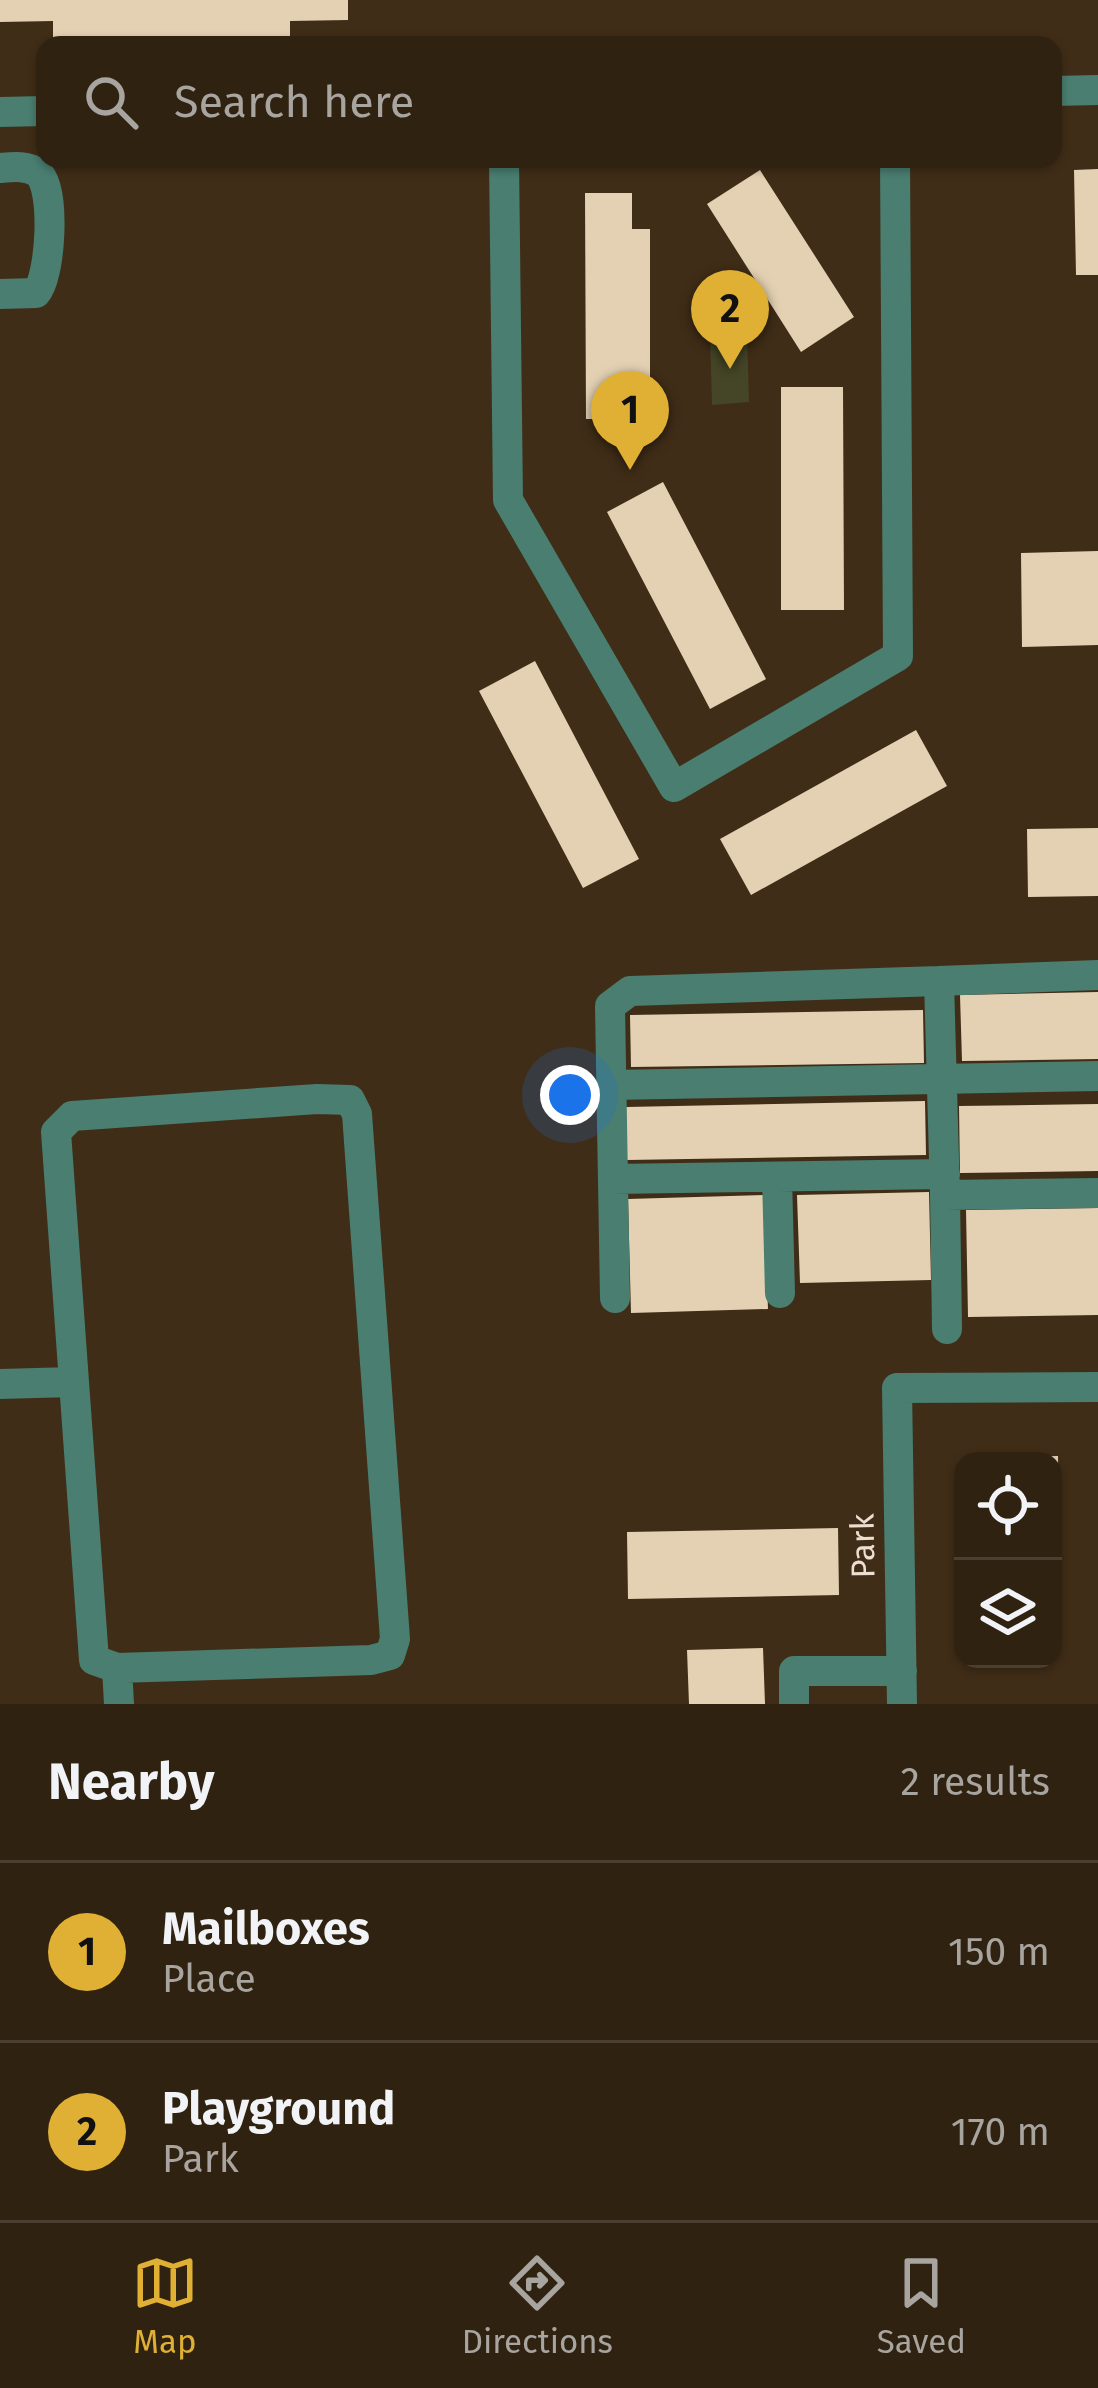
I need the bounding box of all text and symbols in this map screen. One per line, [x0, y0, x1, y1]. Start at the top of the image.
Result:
search box [36, 36, 1062, 168]
icon: search [78, 69, 144, 135]
text: Search here [174, 75, 414, 129]
pin: 2 [691, 270, 769, 369]
pin: 1 [591, 371, 669, 470]
your location [540, 1065, 600, 1125]
map controls [954, 1452, 1062, 1668]
button: locate [954, 1452, 1062, 1560]
street label: Park [842, 1513, 884, 1579]
button: layers [954, 1560, 1062, 1668]
text: Nearby [48, 1751, 214, 1813]
text: 2 results [901, 1759, 1050, 1805]
text: Mailboxes [162, 1902, 370, 1956]
text: 1 [78, 1929, 96, 1975]
text: 150 m [948, 1929, 1050, 1975]
text: Place [162, 1956, 256, 2002]
text: Playground [162, 2082, 395, 2136]
text: 2 [77, 2109, 97, 2155]
text: 170 m [951, 2109, 1050, 2155]
text: Park [162, 2136, 239, 2182]
tab: Map [132, 2250, 198, 2362]
tab: Directions [462, 2250, 613, 2362]
tab: Saved [877, 2250, 966, 2362]

